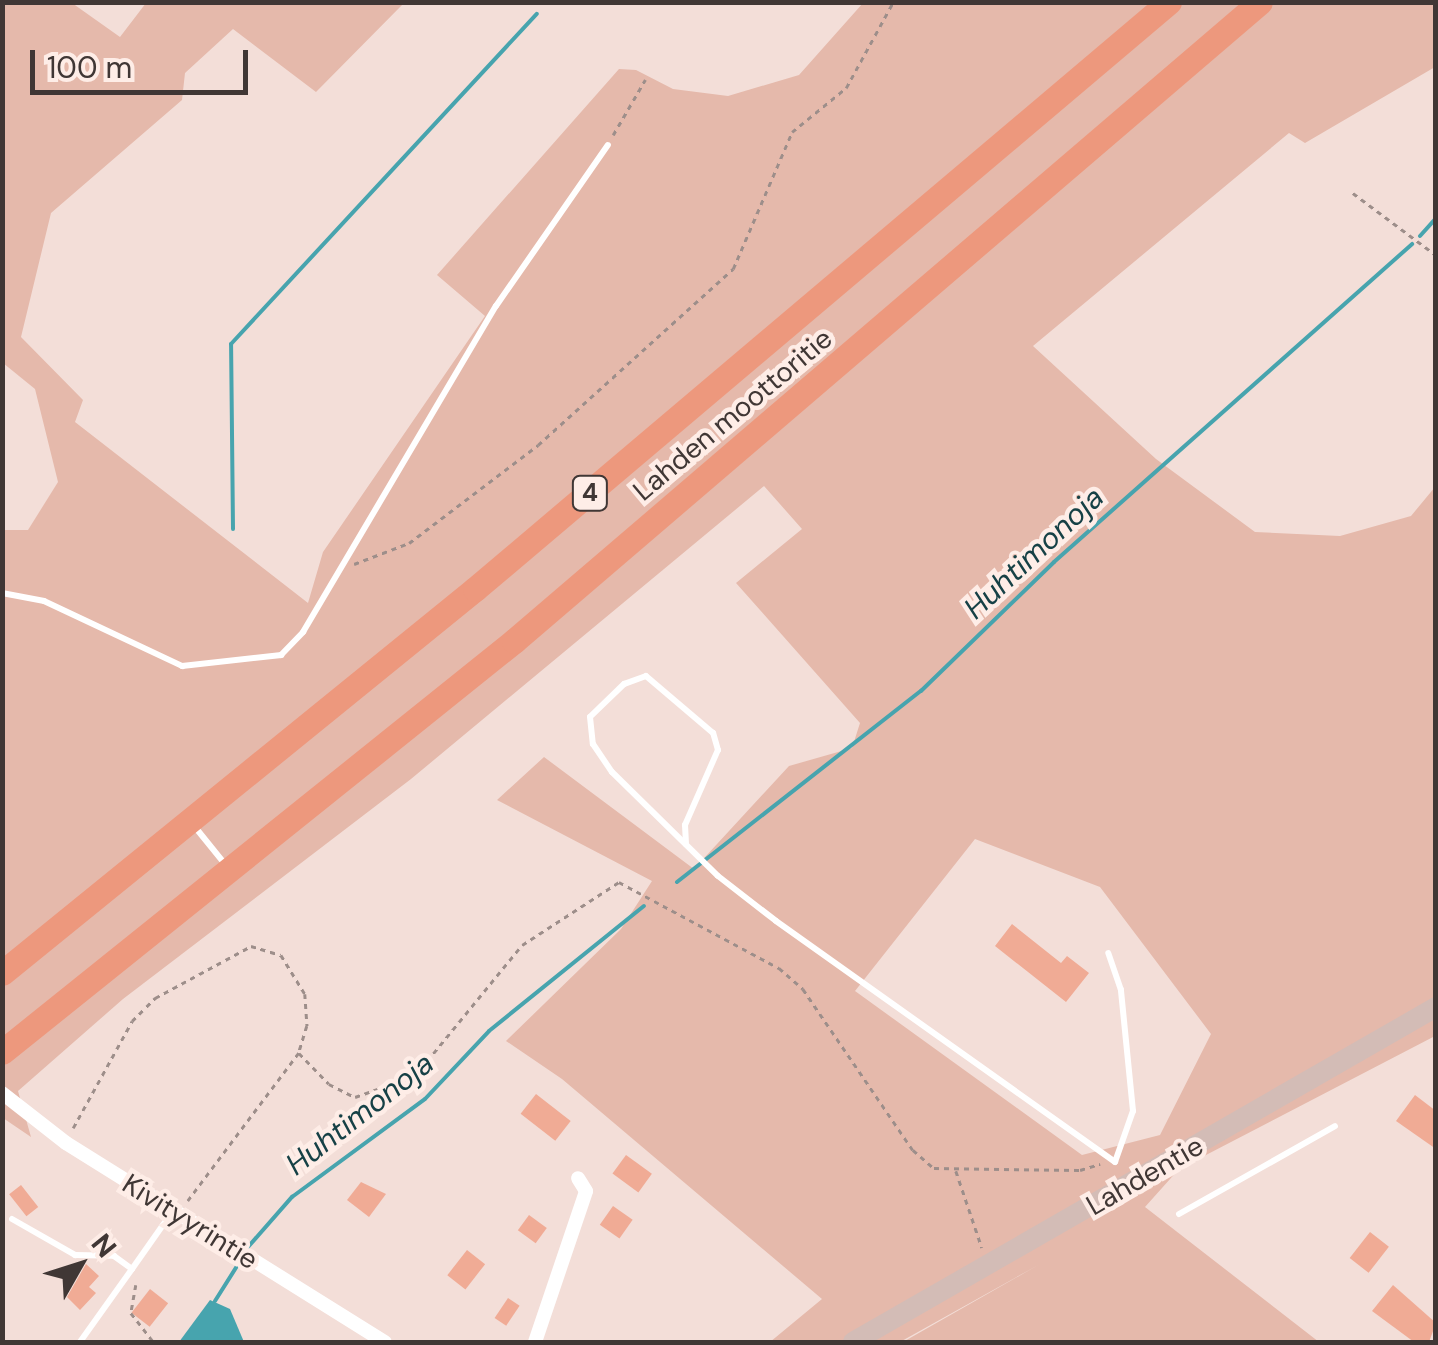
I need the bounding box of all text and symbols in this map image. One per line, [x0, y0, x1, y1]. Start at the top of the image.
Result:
scale bar [35, 30, 252, 92]
text: 100 m [47, 48, 132, 87]
street label: Lahden moottoritie [627, 322, 839, 508]
road number: 4 [570, 473, 610, 513]
water label: Huhtimonoja [957, 479, 1111, 627]
water label: Huhtimonoja [279, 1045, 441, 1183]
street label: Lahdentie [1081, 1129, 1209, 1223]
street label: Kivityyrintie [116, 1167, 264, 1277]
north arrow [30, 1215, 130, 1315]
text: N [83, 1226, 125, 1265]

